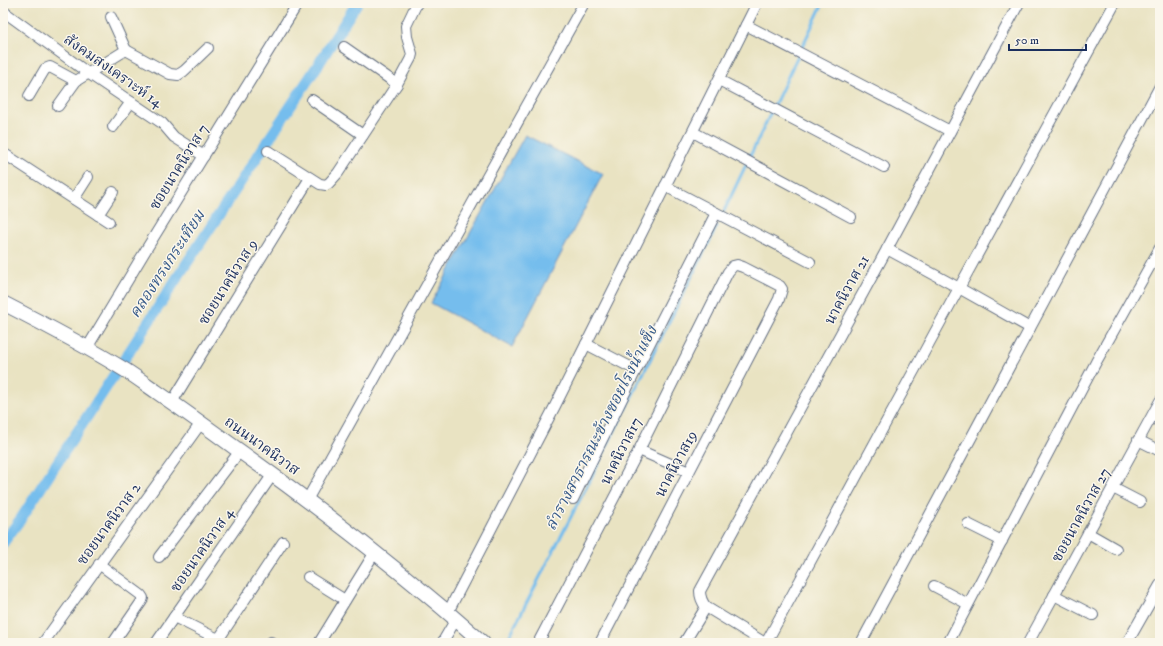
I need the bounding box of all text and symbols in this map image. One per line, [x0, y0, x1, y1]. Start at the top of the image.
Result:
scale bar [1009, 26, 1086, 52]
street label: สังคมสงเคราะห์ 14 [60, 29, 167, 112]
text: 50 m [1015, 33, 1039, 48]
street label: ซอยนาคนิวาส 7 [145, 120, 213, 213]
water label: คลองทรงกระเทียม [125, 205, 210, 322]
street label: ซอยนาคนิวาส 9 [194, 236, 262, 328]
street label: นาคนิวาศ 21 [820, 252, 874, 328]
water label: ลำรางสาธารณะข้างซอยโรงน้ำแข็ง [539, 320, 662, 534]
street label: ถนนนาคนิวาส [221, 412, 303, 480]
street label: นาคนิวาส17 [596, 414, 646, 488]
street label: นาคนิวาส19 [651, 427, 701, 501]
street label: ซอยนาคนิวาส 27 [1047, 465, 1115, 565]
street label: ซอยนาคนิวาส 2 [73, 479, 146, 569]
street label: ซอยนาคนิวาส 4 [166, 504, 238, 596]

